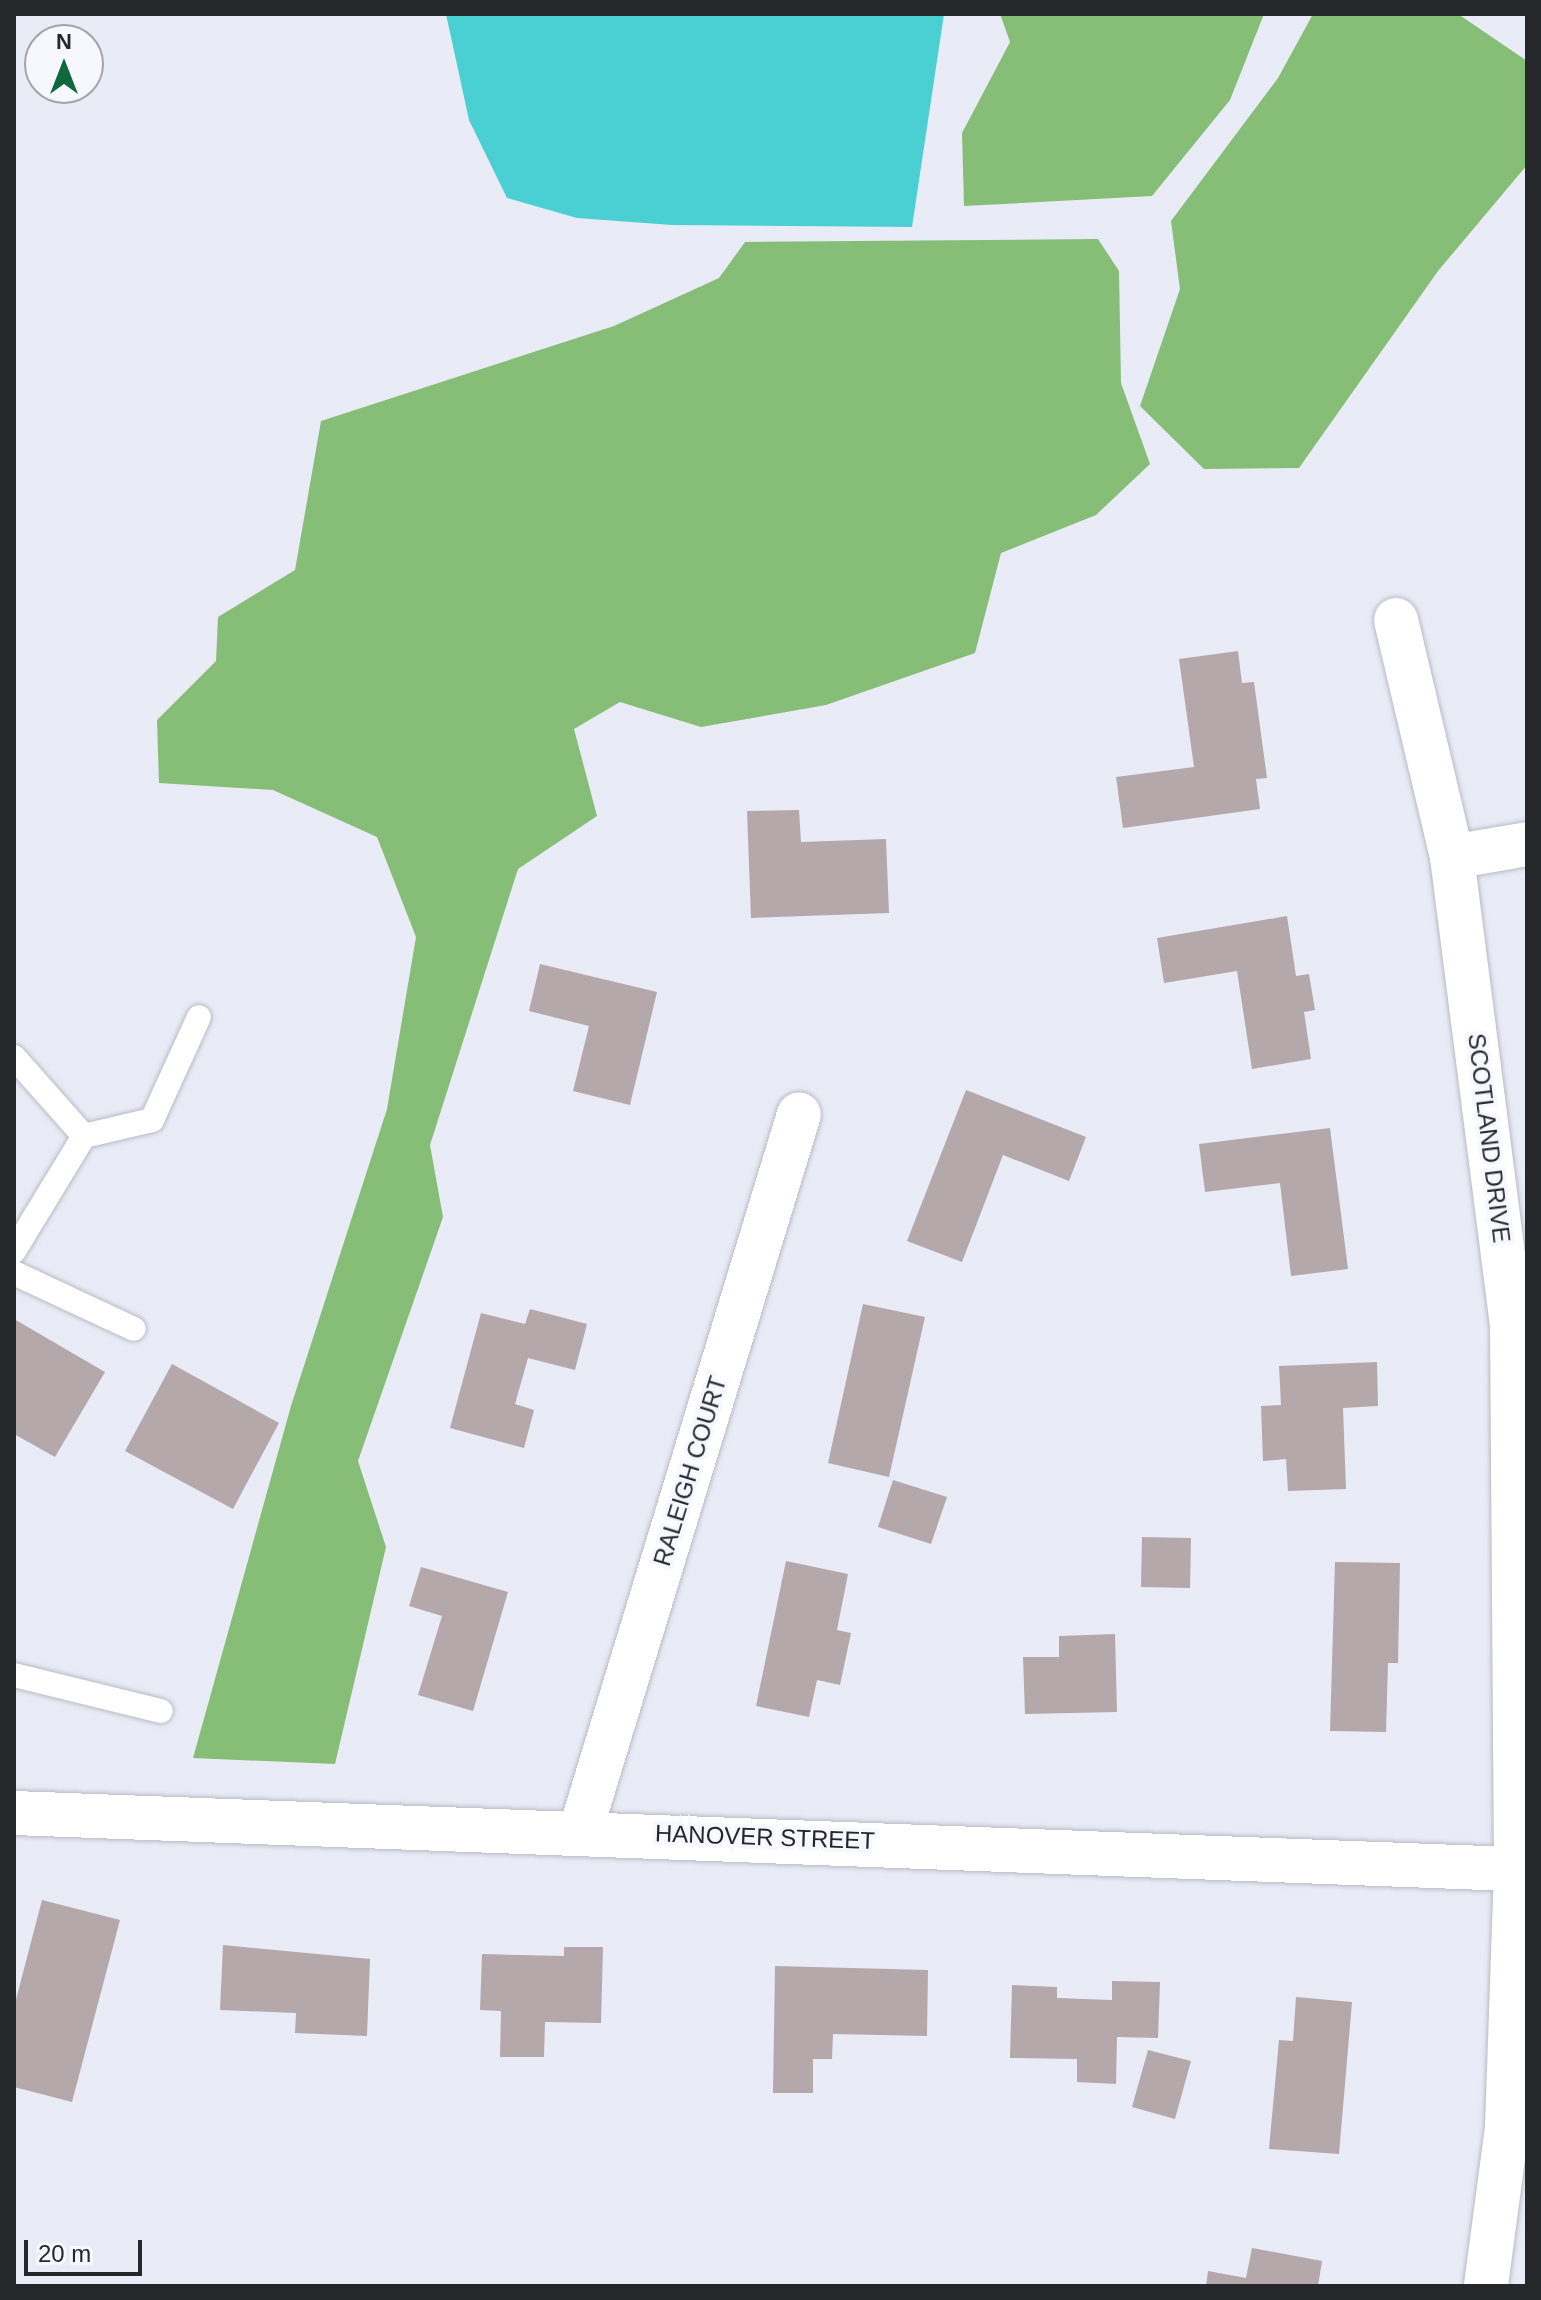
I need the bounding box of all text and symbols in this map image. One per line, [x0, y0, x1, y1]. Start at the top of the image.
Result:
north arrow [24, 24, 104, 104]
text: N [56, 29, 72, 54]
street label: SCOTLAND DRIVE [1462, 1032, 1516, 1244]
street label: RALEIGH COURT [647, 1373, 733, 1569]
street label: HANOVER STREET [655, 1819, 875, 1855]
scale bar [28, 2224, 146, 2274]
text: 20 m [38, 2240, 91, 2267]

